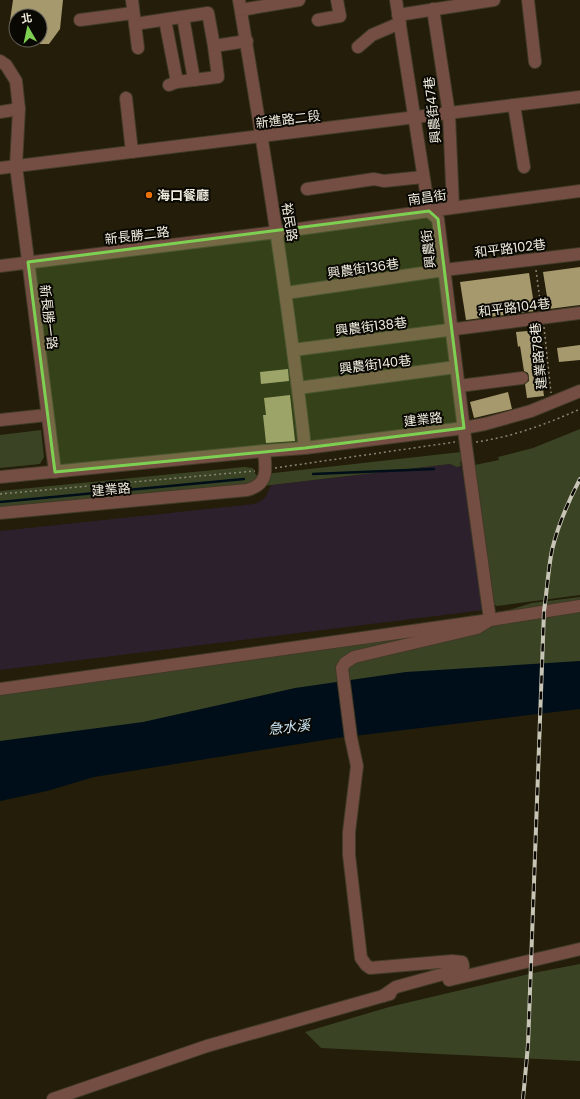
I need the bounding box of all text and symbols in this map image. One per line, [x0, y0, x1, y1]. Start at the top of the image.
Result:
north arrow [8, 8, 48, 48]
text: 北 [20, 9, 33, 27]
street label: 興農街47巷 [420, 75, 445, 144]
street label: 新進路二段 [255, 106, 321, 133]
street label: 南昌街 [406, 185, 448, 210]
place label: 海口餐廳 [157, 186, 209, 205]
marker: 海口餐廳 [144, 190, 154, 200]
street label: 裕民路 [277, 201, 302, 243]
street label: 新長勝二路 [104, 222, 170, 249]
street label: 興農街 [417, 228, 440, 269]
street label: 和平路102巷 [473, 235, 547, 262]
street label: 興農街136巷 [326, 254, 400, 283]
street label: 新長勝一路 [35, 284, 62, 350]
street label: 和平路104巷 [477, 294, 551, 321]
street label: 興農街138巷 [334, 313, 408, 340]
street label: 建業路78巷 [526, 321, 551, 390]
street label: 興農街140巷 [338, 351, 412, 378]
street label: 建業路 [403, 408, 444, 431]
street label: 建業路 [91, 478, 131, 501]
water label: 急水溪 [267, 715, 313, 739]

